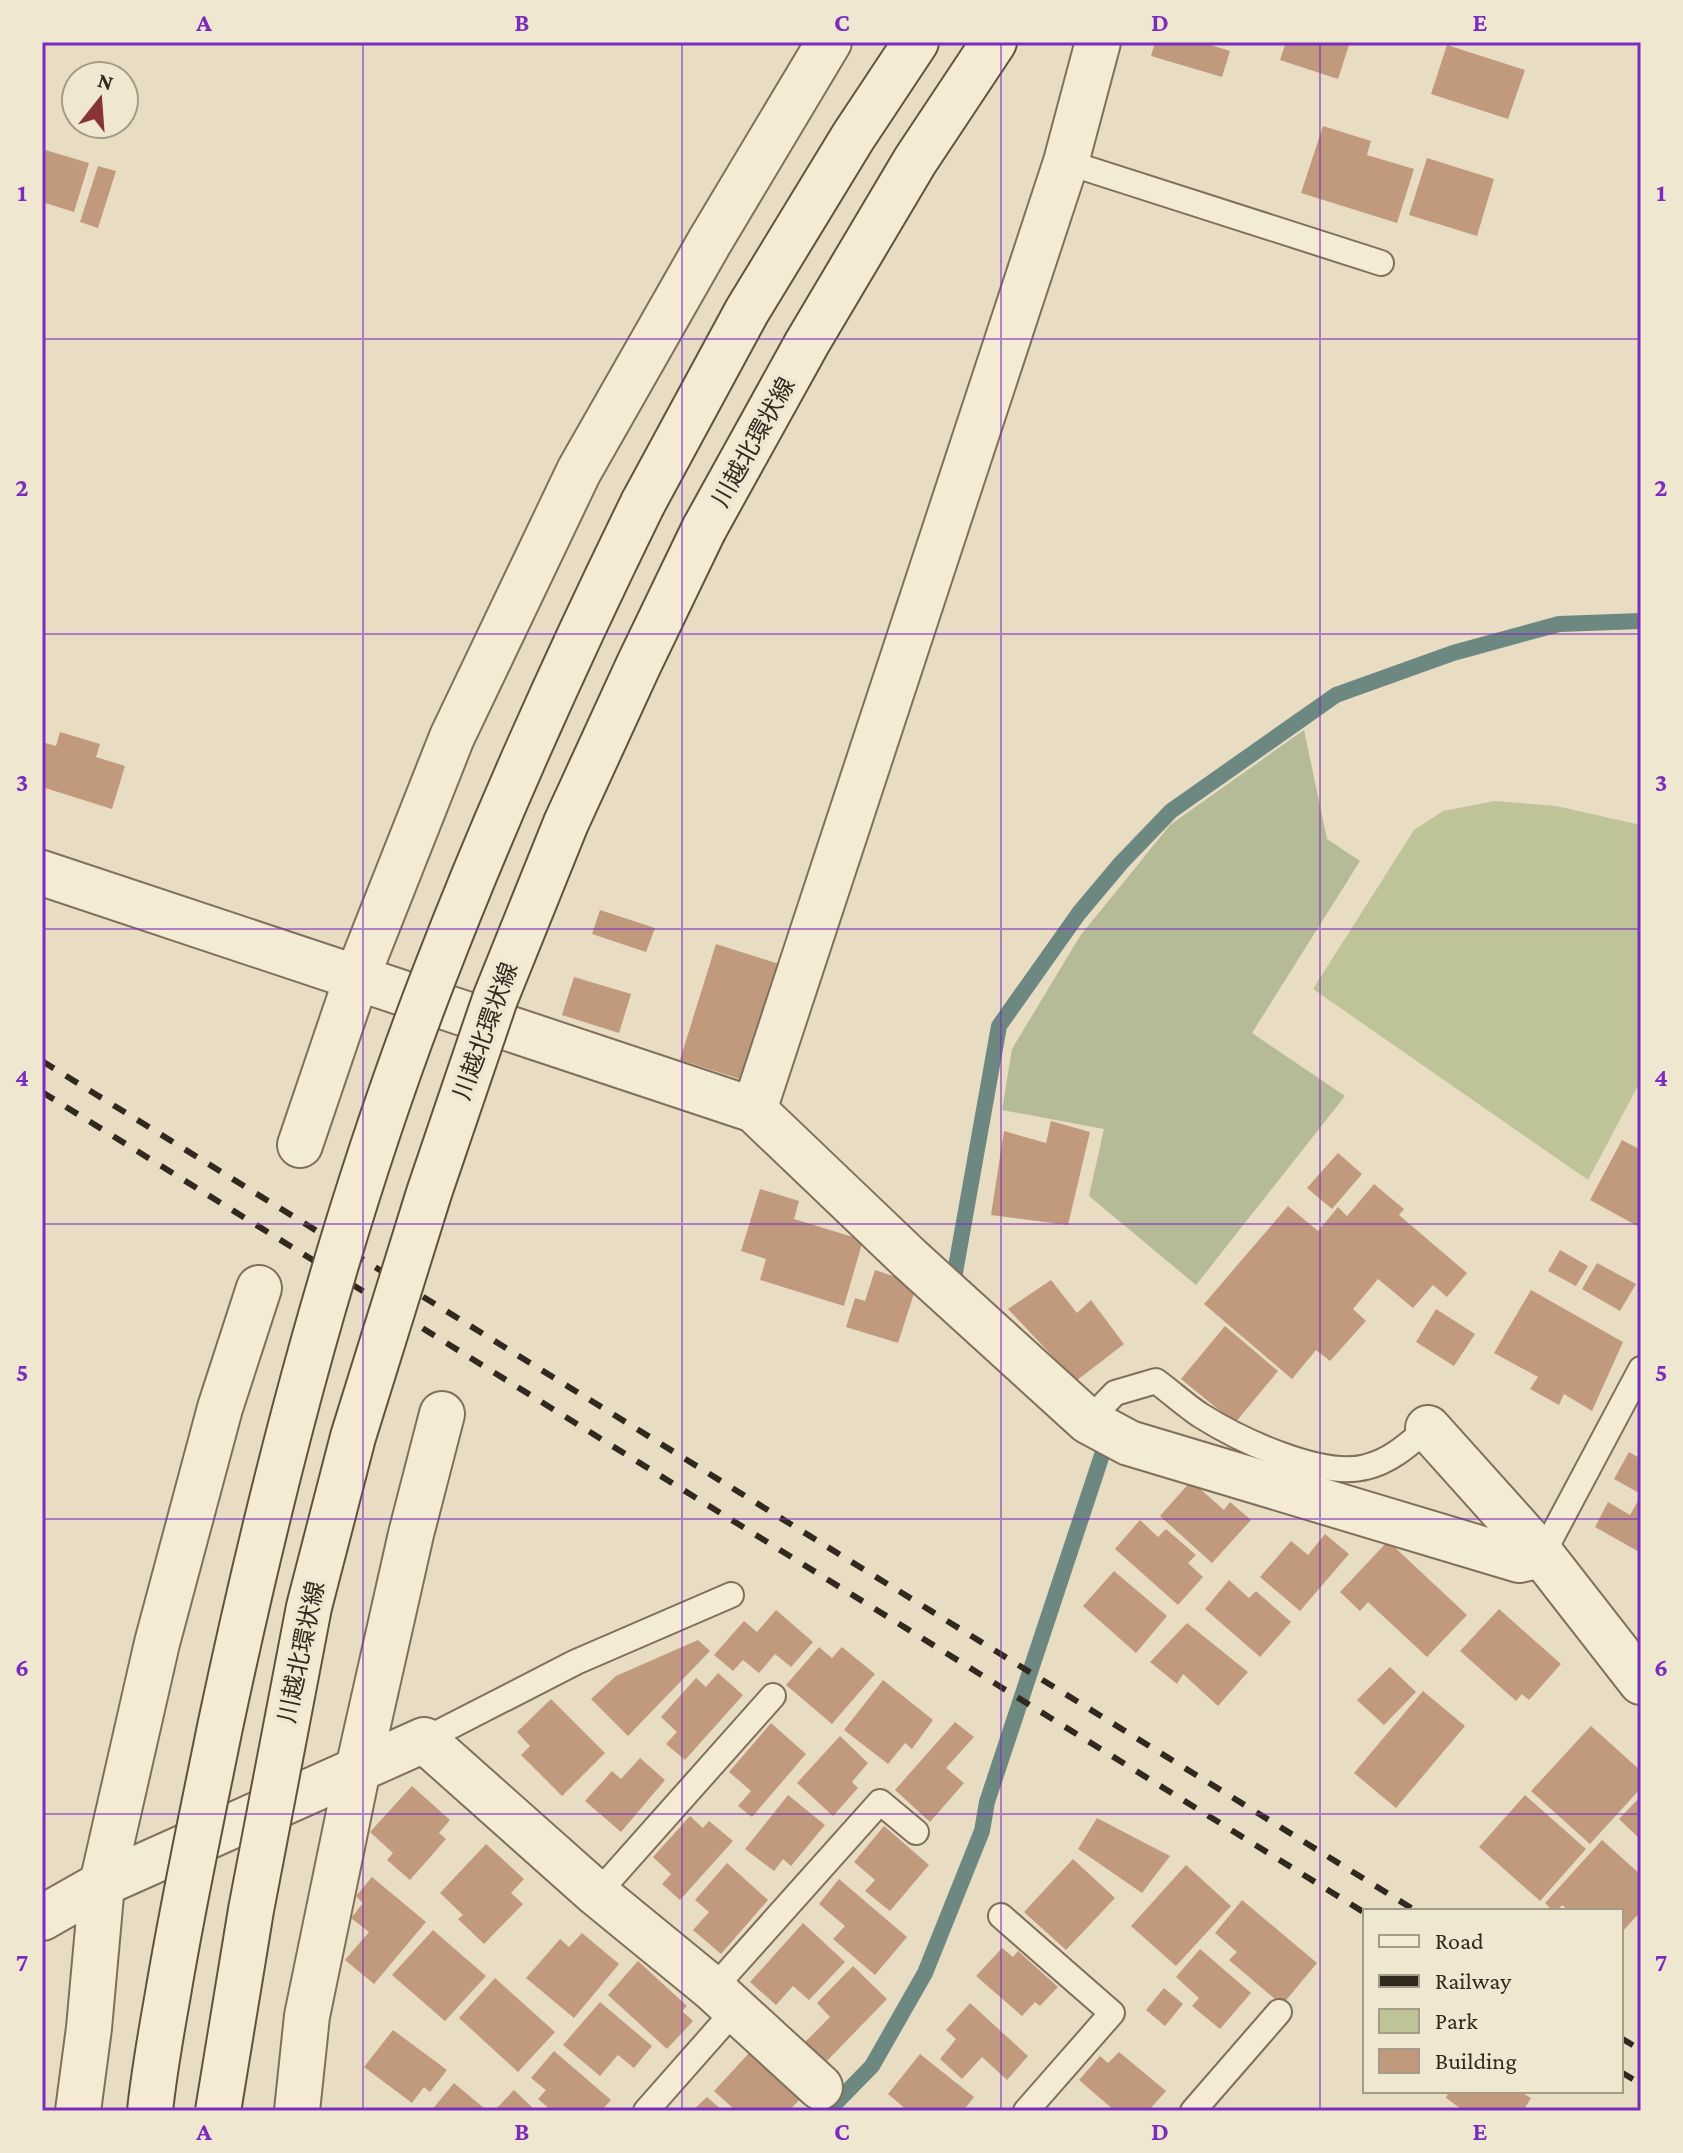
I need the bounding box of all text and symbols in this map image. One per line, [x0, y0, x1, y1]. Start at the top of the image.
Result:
text: A [195, 8, 212, 37]
text: B [514, 8, 530, 37]
text: C [834, 8, 850, 37]
text: D [1151, 8, 1169, 37]
text: E [1473, 8, 1488, 37]
north arrow [60, 60, 140, 140]
text: N [95, 67, 117, 95]
text: 1 [17, 178, 27, 207]
text: 1 [1656, 178, 1666, 207]
street label: 川越北環状線 [706, 372, 800, 512]
text: 2 [15, 473, 29, 502]
text: 2 [1654, 473, 1668, 502]
text: 3 [16, 768, 28, 797]
text: 3 [1655, 768, 1667, 797]
street label: 川越北環状線 [448, 959, 522, 1103]
text: 4 [15, 1063, 29, 1092]
text: 4 [1654, 1063, 1668, 1092]
text: 5 [16, 1358, 28, 1387]
text: 5 [1655, 1358, 1667, 1387]
street label: 川越北環状線 [273, 1579, 329, 1725]
text: 6 [15, 1653, 29, 1682]
text: 6 [1654, 1653, 1668, 1682]
legend [1363, 1909, 1623, 2093]
text: Road [1435, 1927, 1484, 1954]
text: 7 [16, 1948, 28, 1977]
text: 7 [1655, 1948, 1667, 1977]
text: Railway [1435, 1967, 1512, 1994]
text: Park [1435, 2007, 1478, 2034]
text: Building [1435, 2047, 1517, 2074]
text: A [195, 2117, 212, 2146]
text: B [514, 2117, 530, 2146]
text: C [834, 2117, 850, 2146]
text: D [1151, 2117, 1169, 2146]
text: E [1473, 2117, 1488, 2146]

